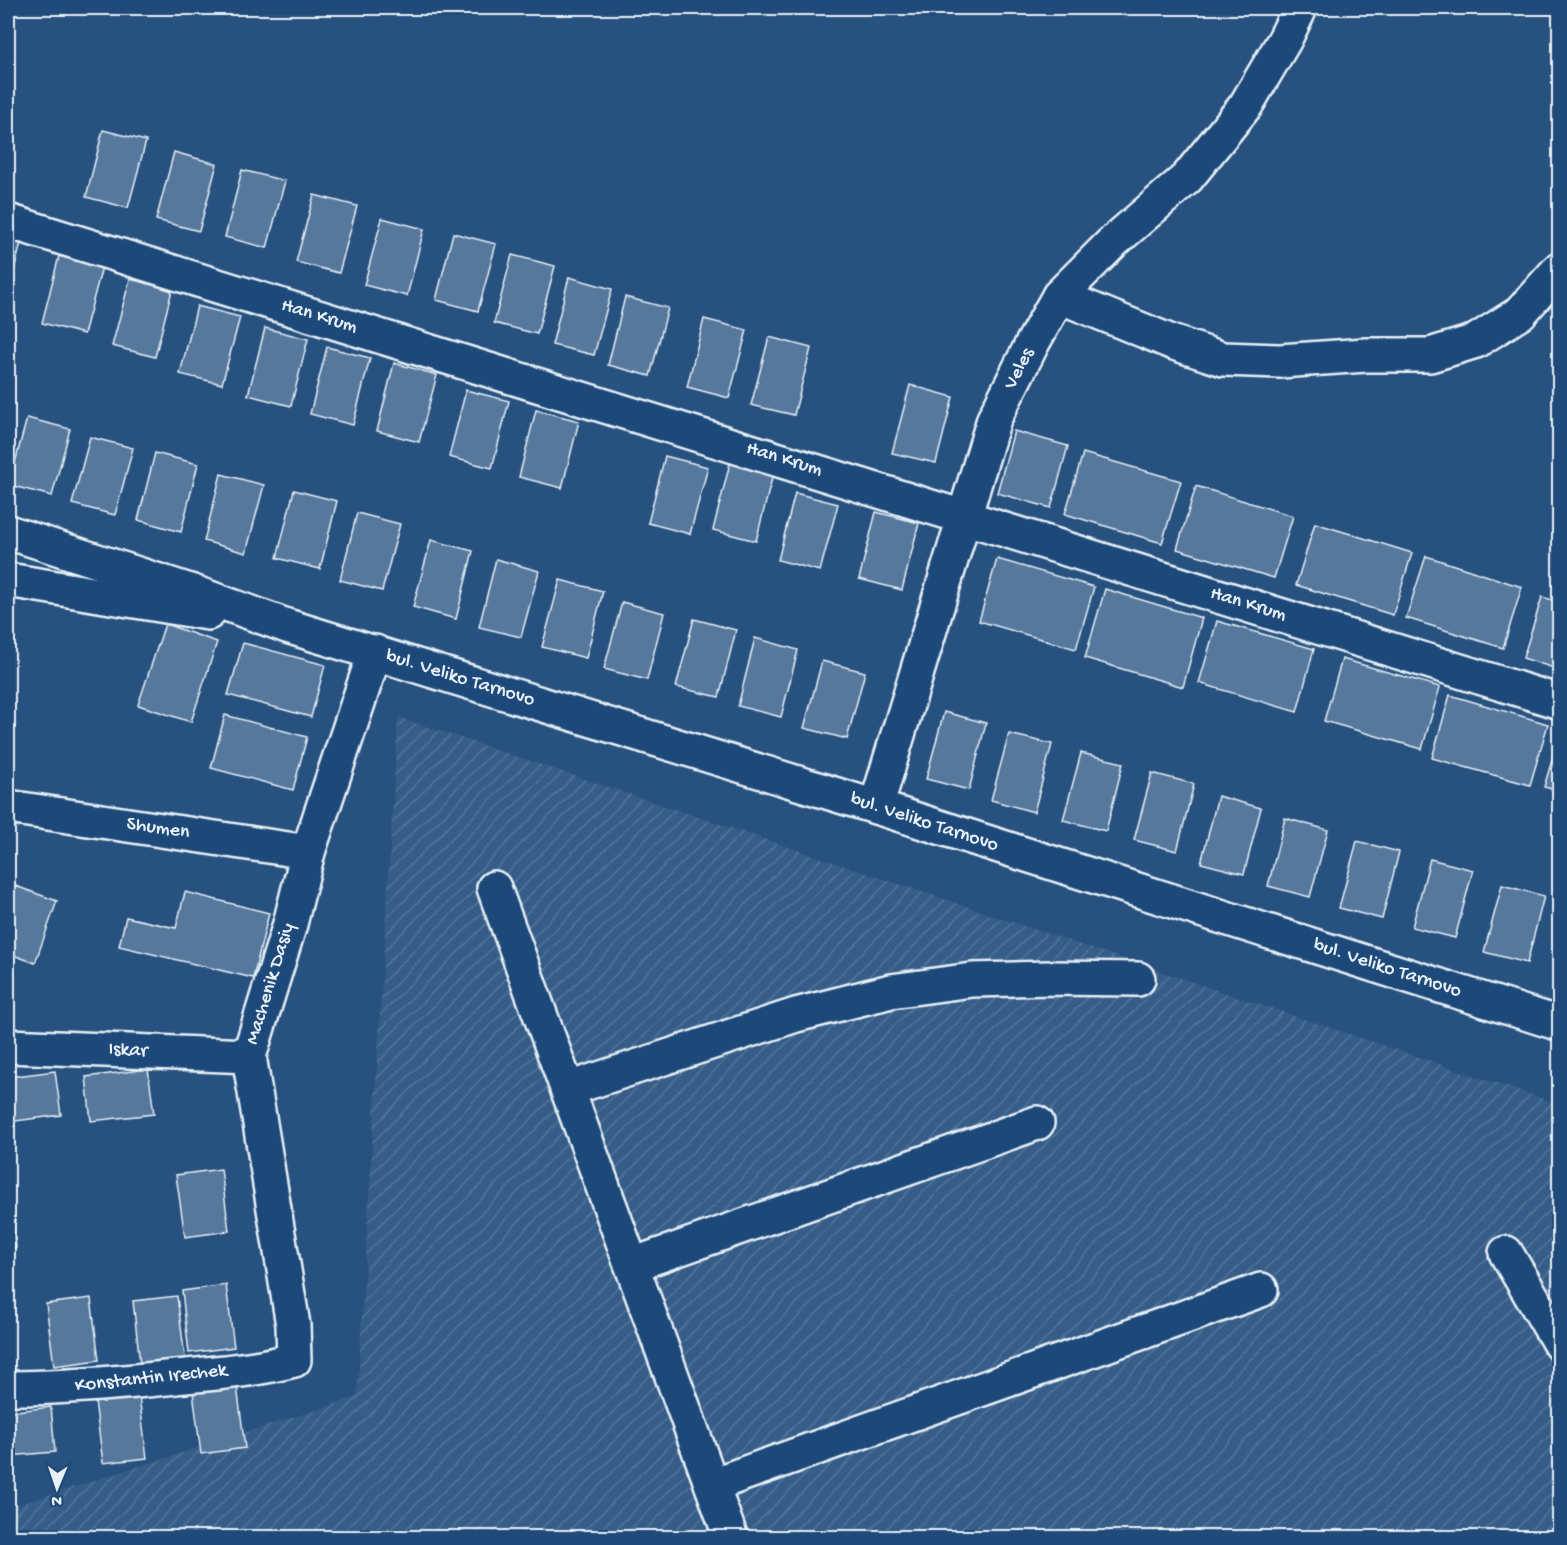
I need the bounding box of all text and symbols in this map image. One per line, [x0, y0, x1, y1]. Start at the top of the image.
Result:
street label: Han Krum [278, 295, 360, 339]
street label: Veles [999, 344, 1040, 395]
street label: Han Krum [743, 438, 825, 482]
street label: Han Krum [1207, 583, 1289, 627]
street label: bul. Veliko Tarnovo [383, 645, 537, 713]
street label: bul. Veliko Tarnovo [847, 788, 1001, 858]
street label: Shumen [125, 813, 191, 845]
street label: Machenik Dasiy [242, 920, 300, 1048]
street label: bul. Veliko Tarnovo [1310, 934, 1464, 1004]
street label: Iskar [108, 1038, 150, 1064]
street label: Konstantin Irechek [74, 1359, 230, 1398]
north arrow [27, 1458, 87, 1518]
text: N [50, 1490, 62, 1509]

